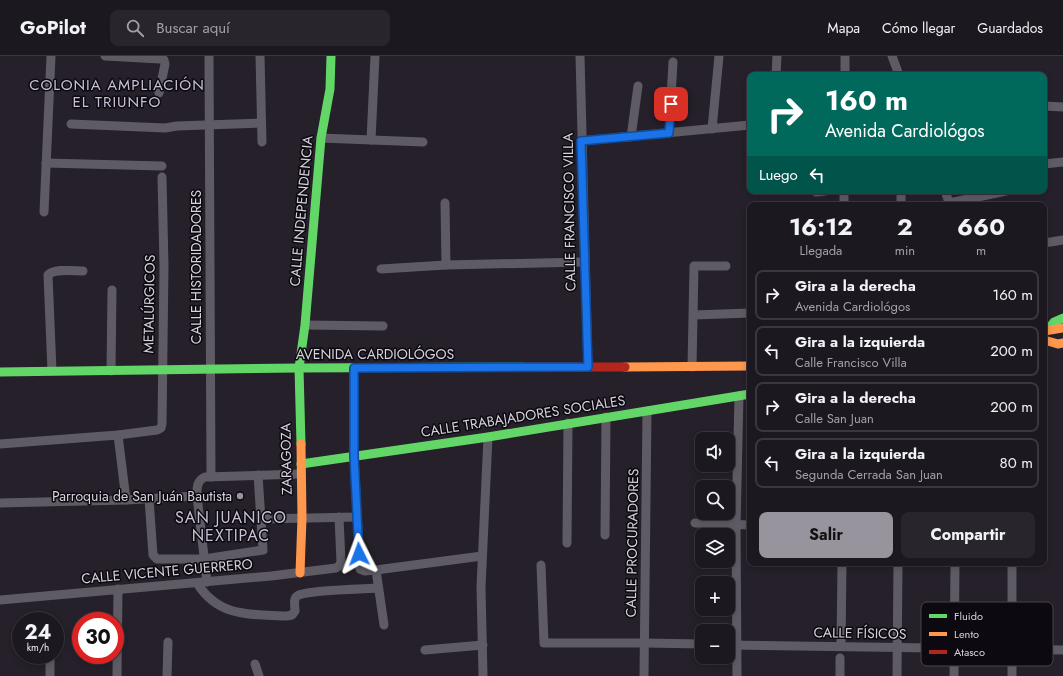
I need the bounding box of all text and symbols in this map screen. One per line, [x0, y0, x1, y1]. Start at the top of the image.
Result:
search box [110, 10, 390, 46]
text: GoPilot [20, 14, 86, 41]
icon: search [124, 17, 146, 39]
text: Buscar aquí [156, 17, 230, 39]
text: Mapa [827, 18, 860, 38]
text: Cómo llegar [882, 18, 955, 38]
text: Guardados [977, 18, 1043, 38]
district label: COLONIA AMPLIACIÓN EL TRIUNFO [29, 74, 205, 113]
text: 160 m [825, 80, 908, 121]
pin [654, 87, 688, 121]
icon: right [759, 88, 811, 140]
icon: arrive [660, 93, 682, 115]
text: Avenida Cardiológos [825, 118, 985, 144]
street label: CALLE FRANCISCO VILLA [558, 132, 580, 291]
street label: CALLE INDEPENDENCIA [284, 134, 318, 287]
text: Luego [759, 164, 798, 186]
icon: left [806, 164, 828, 186]
street label: CALLE HISTORIDADORES [186, 189, 206, 344]
text: 16:12 [789, 209, 853, 244]
text: 2 [897, 209, 913, 244]
text: 660 [957, 209, 1005, 244]
text: Llegada [799, 241, 842, 260]
text: min [895, 241, 915, 260]
text: m [976, 241, 986, 260]
street label: METALÚRGICOS [138, 254, 160, 354]
text: Gira a la derecha [795, 275, 916, 297]
icon: right [761, 284, 783, 306]
text: 160 m [992, 284, 1033, 306]
text: Avenida Cardiológos [795, 297, 910, 316]
text: Gira a la izquierda [795, 331, 925, 353]
icon: left [761, 340, 783, 362]
text: 200 m [990, 340, 1033, 362]
street label: AVENIDA CARDIOLÓGOS [296, 344, 455, 364]
text: Calle Francisco Villa [795, 353, 907, 372]
text: Gira a la derecha [795, 387, 916, 409]
street label: CALLE TRABAJADORES SOCIALES [419, 390, 627, 442]
icon: right [761, 396, 783, 418]
text: 200 m [990, 396, 1033, 418]
text: Calle San Juan [795, 409, 874, 428]
street label: ZARAGOZA [275, 422, 297, 495]
map controls [695, 432, 735, 664]
button: sound [695, 432, 735, 472]
text: Gira a la izquierda [795, 443, 925, 465]
icon: left [761, 452, 783, 474]
text: 80 m [1000, 452, 1033, 474]
text: Segunda Cerrada San Juan [795, 465, 943, 484]
street label: CALLE PROCURADORES [621, 468, 643, 618]
button: search [695, 480, 735, 520]
place label: Parroquia de San Juán Bautista [52, 486, 232, 506]
marker: Parroquia de San Juán Bautista [235, 491, 245, 501]
district label: SAN JUANICO NEXTIPAC [175, 506, 287, 547]
button: Salir [759, 512, 893, 558]
button: Compartir [901, 512, 1035, 558]
button: layers [695, 528, 735, 568]
position arrow [338, 533, 380, 575]
street label: CALLE VICENTE GUERRERO [80, 554, 254, 588]
button: + [695, 576, 735, 616]
legend [921, 602, 1053, 666]
text: Fluido [954, 608, 983, 624]
speed limit sign: 30 [72, 612, 124, 664]
text: 24 [24, 618, 52, 647]
street label: CALLE FÍSICOS [813, 622, 907, 644]
button: − [695, 624, 735, 664]
text: Lento [954, 626, 979, 642]
text: km/h [27, 640, 49, 655]
text: Atasco [954, 644, 985, 660]

